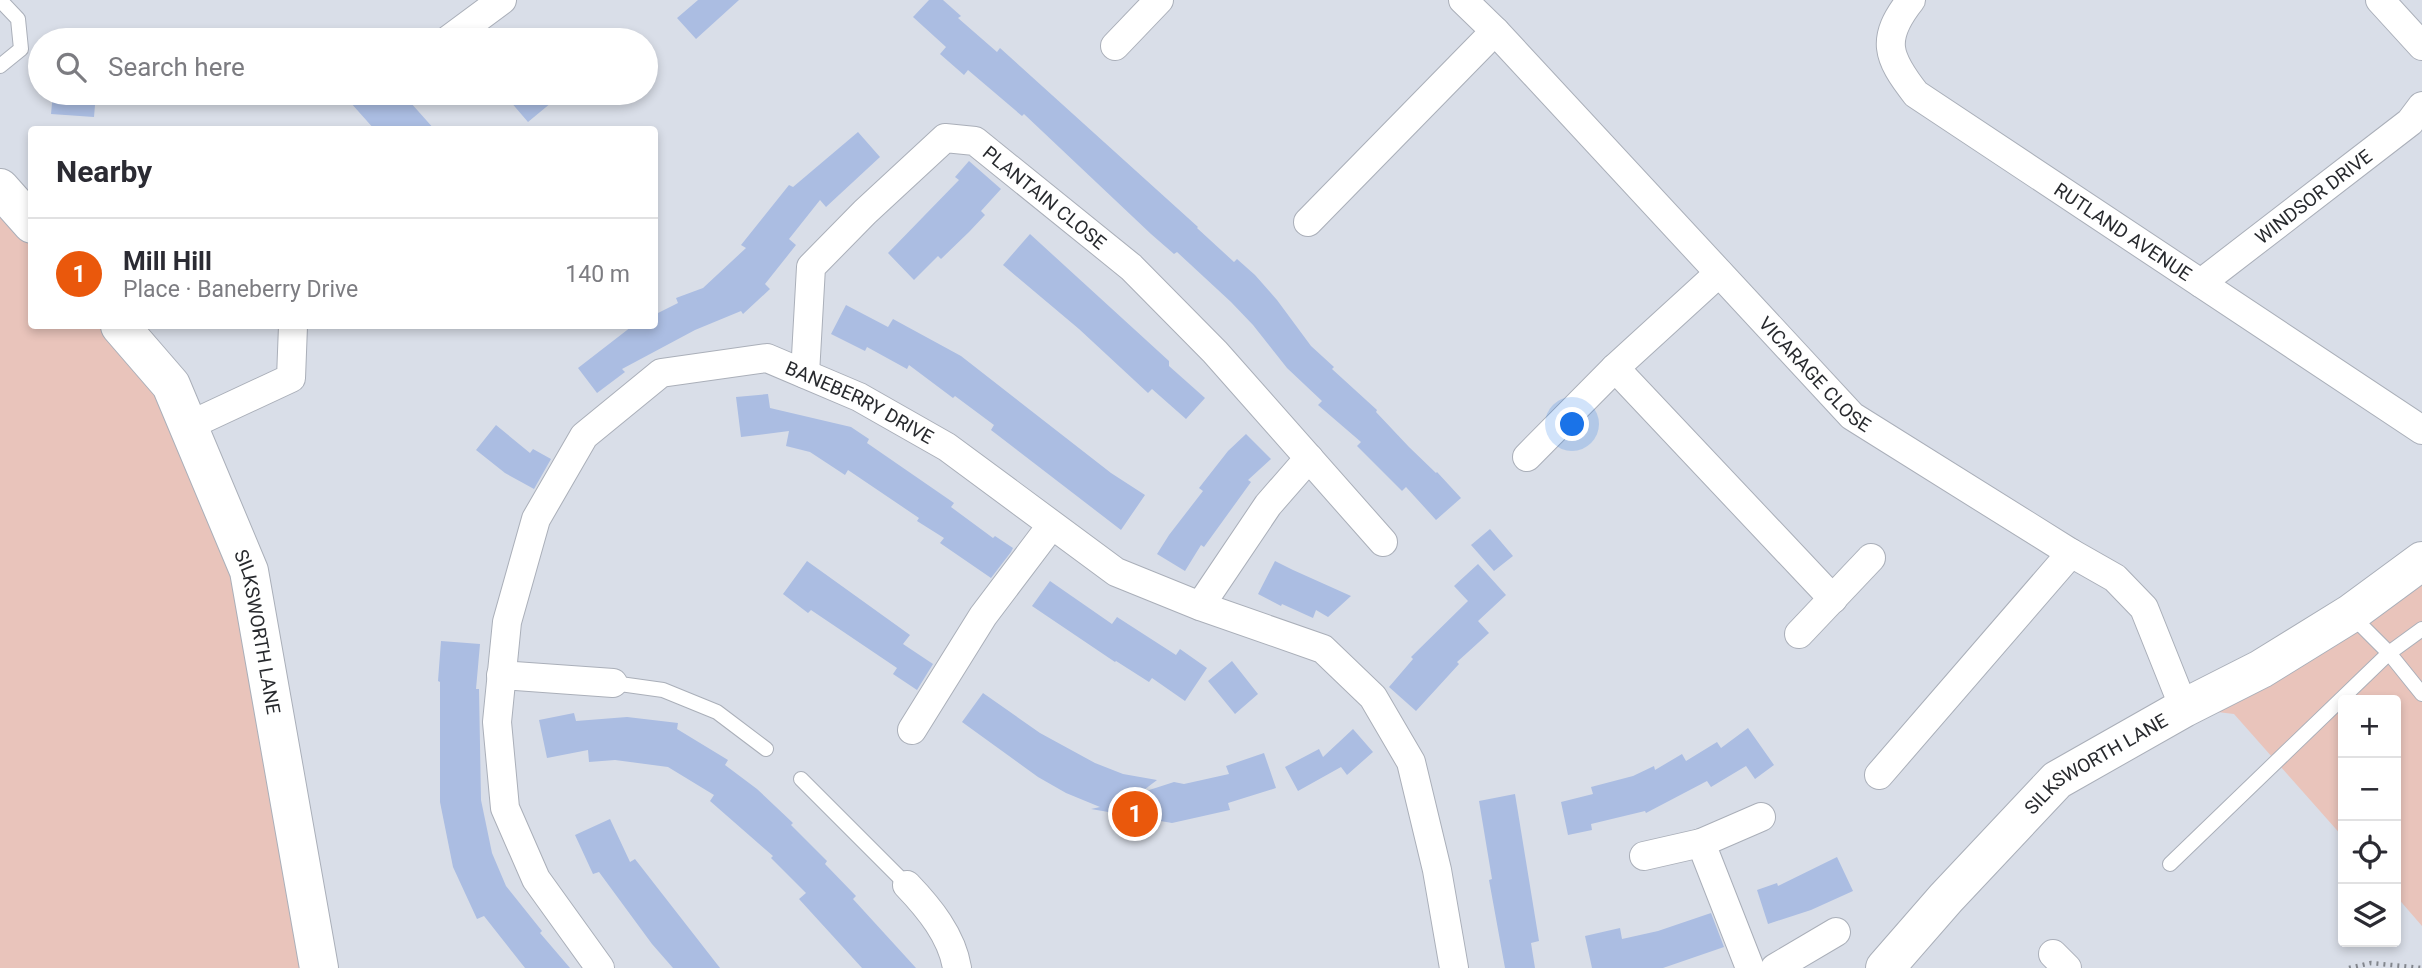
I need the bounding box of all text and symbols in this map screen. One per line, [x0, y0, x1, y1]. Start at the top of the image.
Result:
search box [28, 28, 658, 105]
icon: search [52, 48, 90, 86]
text: Search here [108, 52, 245, 82]
street label: PLANTAIN CLOSE [978, 141, 1111, 254]
street label: WINDSOR DRIVE [2251, 144, 2377, 249]
text: Nearby [56, 154, 152, 189]
street label: RUTLAND AVENUE [2050, 178, 2196, 286]
text: Mill Hill [123, 246, 212, 276]
text: 1 [72, 261, 86, 288]
text: 140 m [565, 261, 630, 288]
text: Place · Baneberry Drive [123, 276, 358, 303]
street label: VICARAGE CLOSE [1754, 312, 1875, 437]
street label: BANEBERRY DRIVE [782, 356, 938, 449]
your location [1555, 407, 1589, 441]
street label: SILKSWORTH LANE [230, 546, 286, 716]
map controls [2338, 695, 2401, 947]
button: + [2338, 695, 2401, 758]
street label: SILKSWORTH LANE [2019, 708, 2172, 819]
button: − [2338, 758, 2401, 821]
pin: 1 [1112, 788, 1158, 840]
button: locate [2338, 821, 2401, 884]
button: layers [2338, 884, 2401, 947]

